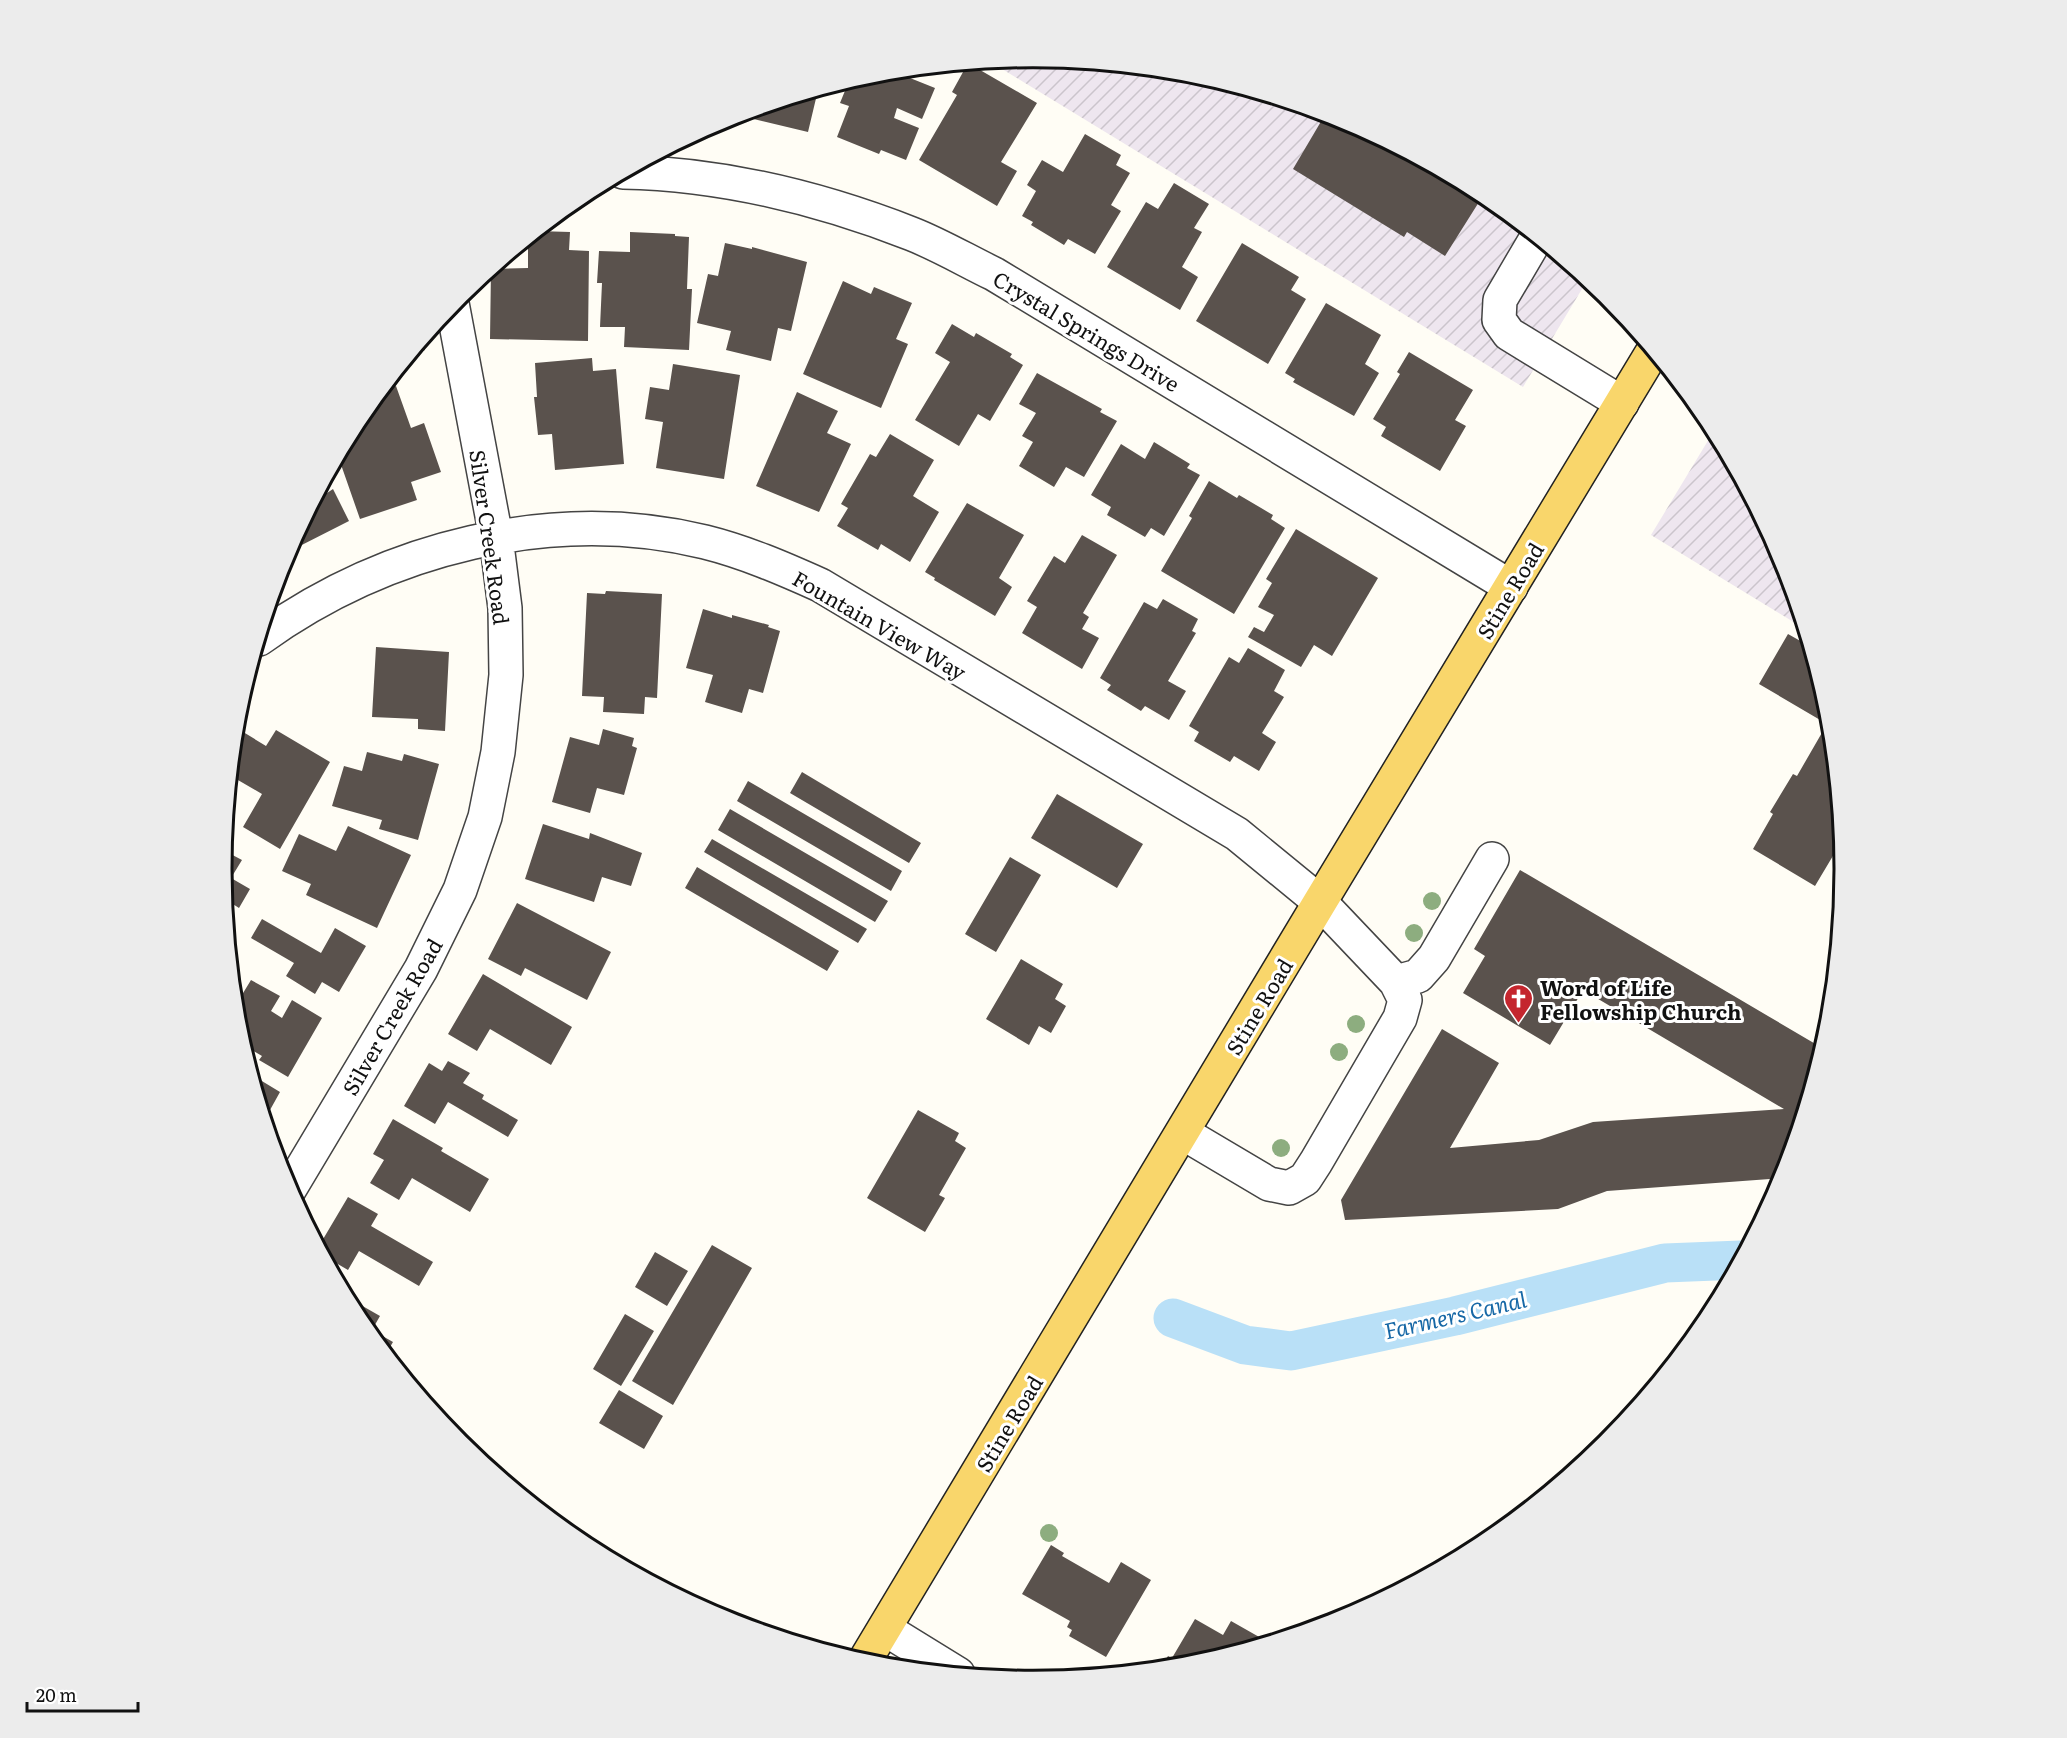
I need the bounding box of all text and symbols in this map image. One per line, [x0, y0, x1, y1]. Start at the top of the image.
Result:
street label: Crystal Springs Drive [988, 262, 1186, 398]
street label: Silver Creek Road [463, 447, 519, 627]
street label: Stine Road [1468, 536, 1550, 644]
street label: Fountain View Way [788, 562, 973, 687]
street label: Silver Creek Road [333, 932, 449, 1100]
street label: Stine Road [1217, 952, 1299, 1060]
place label: Word of Life Fellowship Church [1540, 971, 1742, 1026]
church icon: Word of Life Fellowship Church [1503, 982, 1535, 1024]
water label: Farmers Canal [1381, 1281, 1530, 1346]
street label: Stine Road [967, 1369, 1049, 1477]
scale bar [27, 1675, 138, 1713]
text: 20 m [36, 1681, 77, 1708]

